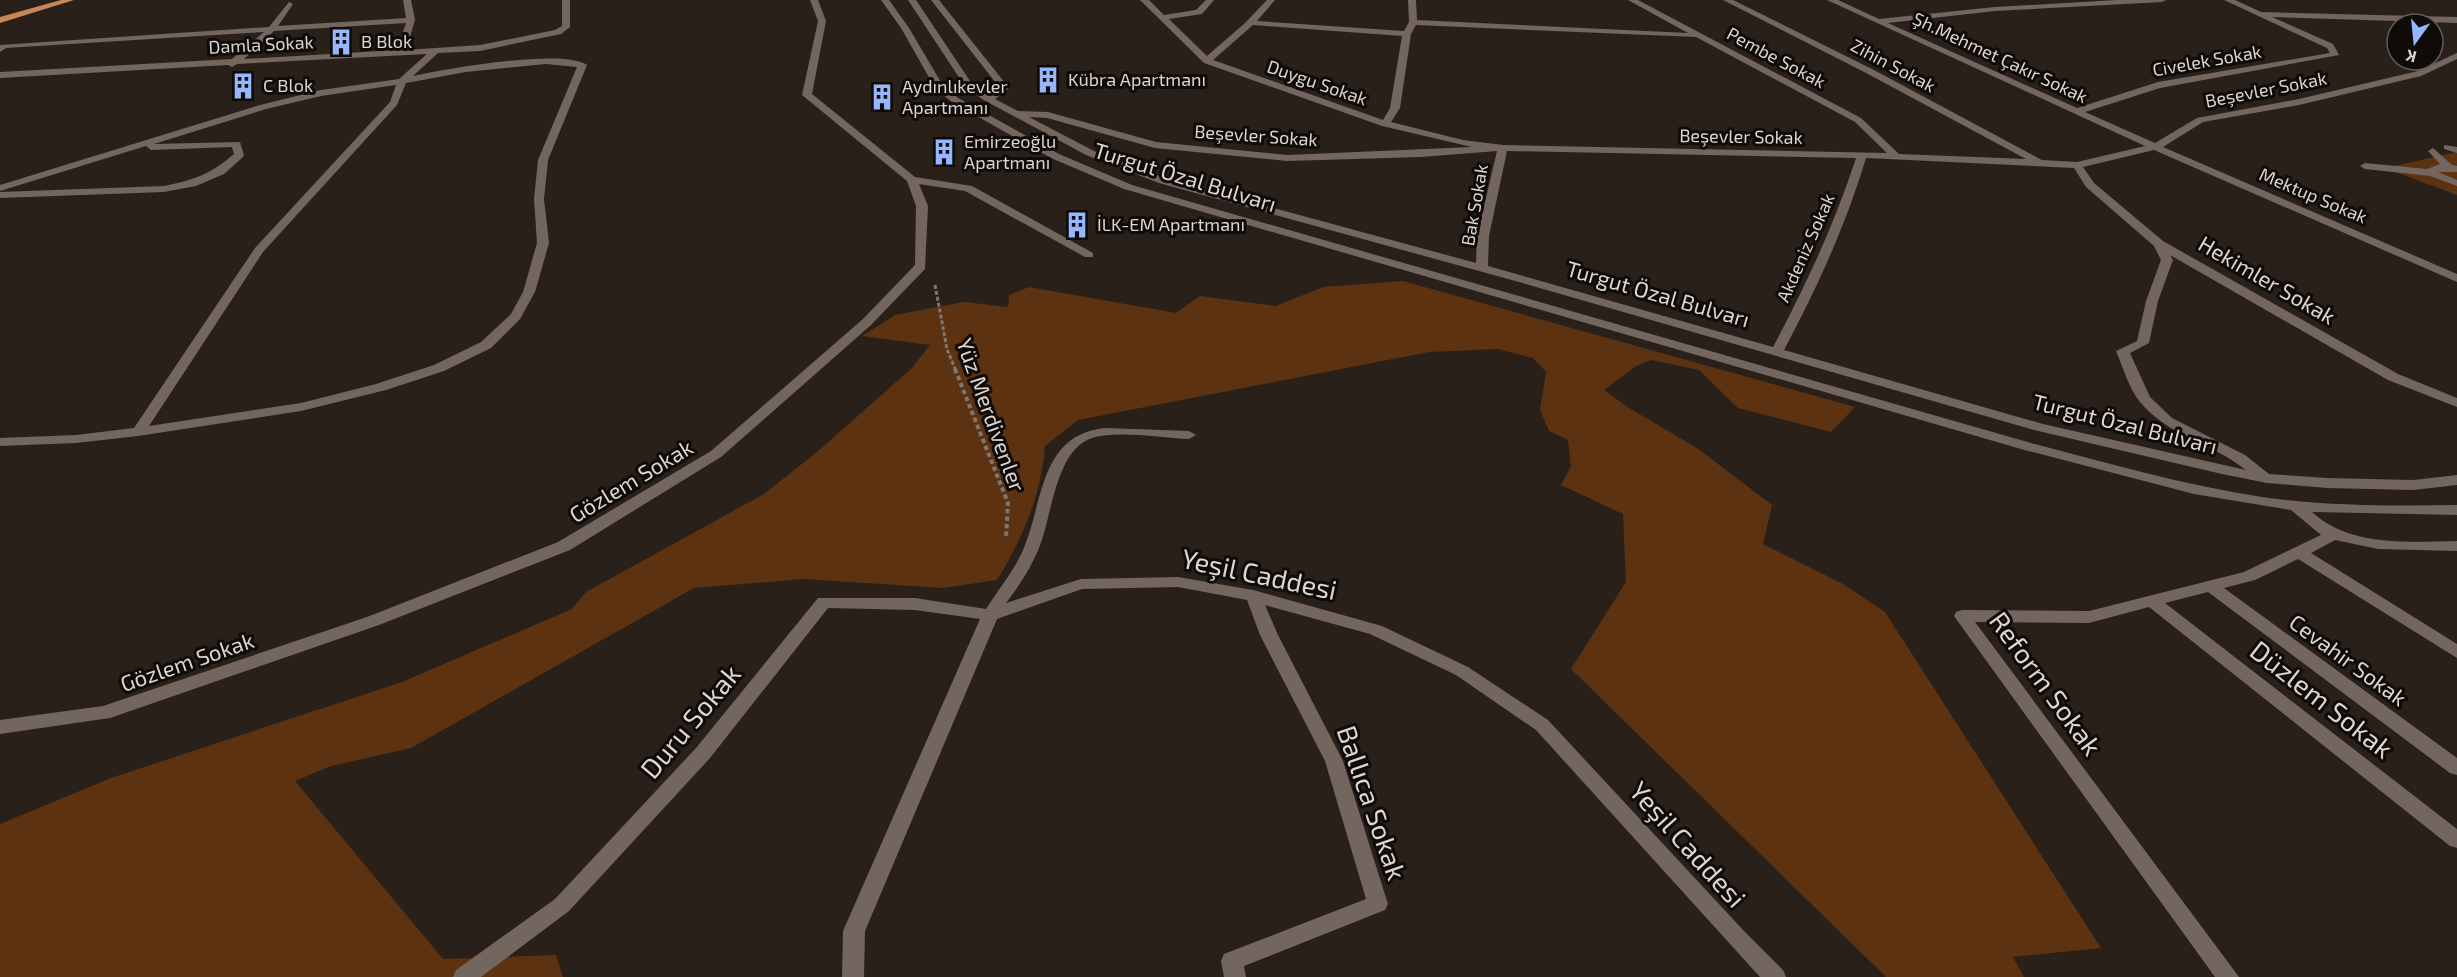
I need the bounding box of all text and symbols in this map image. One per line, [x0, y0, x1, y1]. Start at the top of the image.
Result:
street label: Şh.Mehmet Çakır Sokak [1909, 7, 2091, 108]
north arrow [2385, 12, 2445, 72]
street label: Pembe Sokak [1723, 22, 1829, 92]
building icon: B Blok [326, 27, 356, 57]
street label: Damla Sokak [208, 30, 314, 58]
place label: B Blok [361, 30, 412, 52]
street label: Zihin Sokak [1847, 34, 1940, 97]
street label: Civelek Sokak [2151, 40, 2263, 80]
text: K [2403, 46, 2418, 67]
street label: Duygu Sokak [1264, 55, 1370, 109]
building icon: Kübra Apartmanı [1033, 65, 1063, 95]
street label: Beşevler Sokak [2203, 66, 2329, 113]
place label: Kübra Apartmanı [1068, 68, 1206, 90]
building icon: C Blok [228, 71, 258, 101]
place label: C Blok [263, 74, 313, 96]
place label: Aydınlıkevler Apartmanı [902, 75, 1008, 118]
building icon: Aydınlıkevler Apartmanı [867, 82, 897, 112]
street label: Beşevler Sokak [1194, 120, 1318, 151]
street label: Beşevler Sokak [1679, 124, 1803, 149]
place label: Emirzeoğlu Apartmanı [964, 130, 1056, 173]
street label: Turgut Özal Bulvarı [1091, 136, 1280, 216]
building icon: Emirzeoğlu Apartmanı [929, 137, 959, 167]
street label: Bak Sokak [1456, 162, 1492, 247]
street label: Mektup Sokak [2256, 163, 2370, 228]
street label: Akdeniz Sokak [1771, 190, 1839, 305]
building icon: İLK-EM Apartmanı [1062, 210, 1092, 240]
place label: İLK-EM Apartmanı [1097, 213, 1245, 235]
street label: Hekimler Sokak [2195, 230, 2340, 329]
street label: Turgut Özal Bulvarı [1564, 254, 1753, 332]
street label: Yüz Merdivenler [952, 335, 1032, 495]
street label: Turgut Özal Bulvarı [2030, 388, 2220, 459]
street label: Gözlem Sokak [564, 433, 697, 527]
street label: Yeşil Caddesi [1178, 541, 1340, 607]
street label: Reform Sokak [1984, 605, 2110, 761]
street label: Cevahir Sokak [2285, 608, 2412, 710]
street label: Gözlem Sokak [117, 626, 257, 696]
street label: Düzlem Sokak [2245, 633, 2400, 764]
street label: Duru Sokak [633, 657, 746, 784]
street label: Ballıca Sokak [1332, 721, 1414, 884]
street label: Yeşil Caddesi [1622, 774, 1753, 914]

